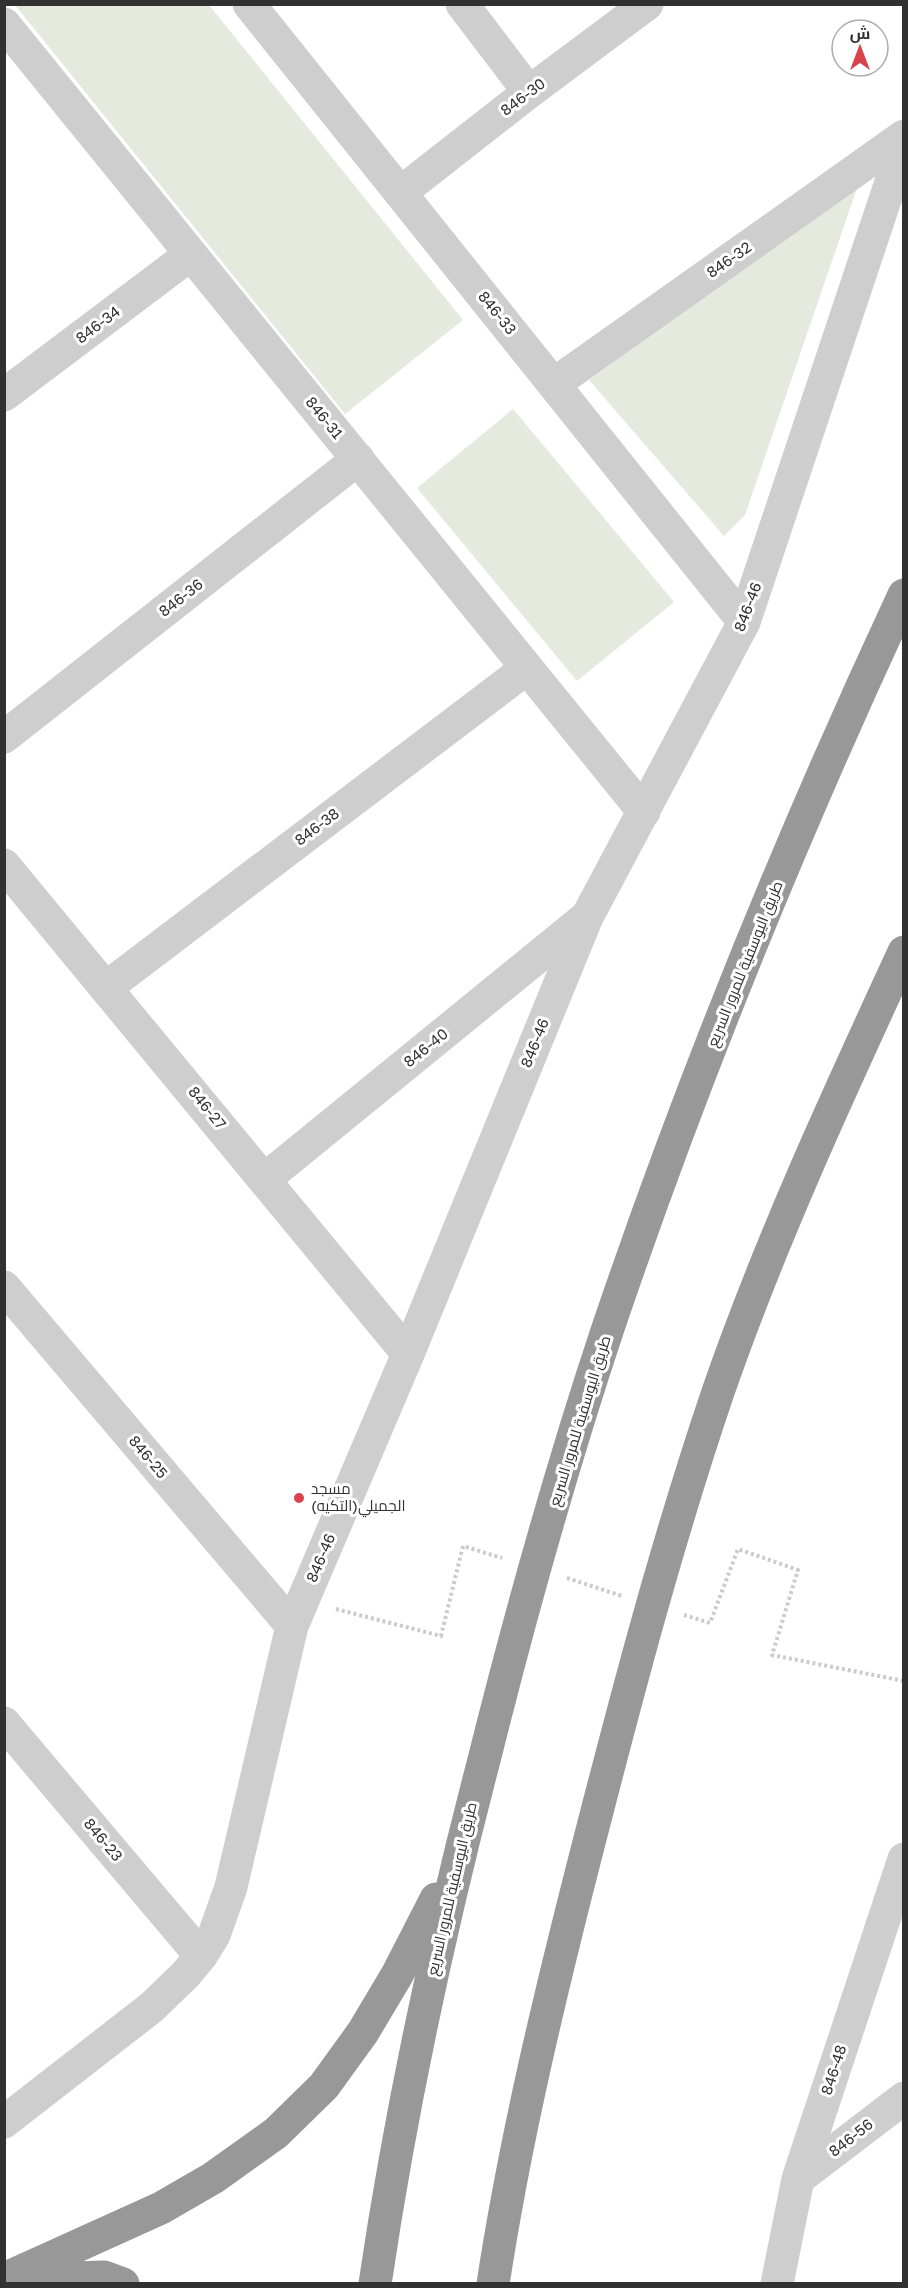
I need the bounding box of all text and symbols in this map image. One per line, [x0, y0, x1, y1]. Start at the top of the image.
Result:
north arrow [830, 18, 890, 78]
text: ش [850, 23, 870, 43]
street label: 846-30 [497, 74, 548, 119]
street label: 846-32 [703, 237, 754, 281]
street label: 846-33 [475, 287, 521, 338]
street label: 846-34 [72, 302, 123, 347]
street label: 846-31 [302, 393, 347, 442]
street label: 846-36 [155, 574, 206, 620]
street label: 846-46 [729, 579, 765, 634]
street label: 846-38 [291, 804, 342, 849]
street label: طريق اليوسفية للمرور السريع [703, 878, 788, 1050]
street label: 846-46 [516, 1015, 552, 1070]
street label: 846-40 [400, 1024, 451, 1070]
street label: 846-27 [185, 1082, 230, 1132]
street label: طريق اليوسفية للمرور السريع [545, 1333, 616, 1509]
street label: 846-25 [126, 1431, 172, 1481]
place label: مسجد الجميلي(التكيه) [311, 1479, 405, 1518]
marker: مسجد الجميلي(التكيه) [292, 1491, 306, 1505]
street label: 846-46 [302, 1530, 338, 1585]
street label: طريق اليوسفية للمرور السريع [422, 1800, 483, 1978]
street label: 846-23 [81, 1814, 127, 1865]
street label: 846-48 [817, 2042, 850, 2097]
street label: 846-56 [825, 2114, 876, 2160]

